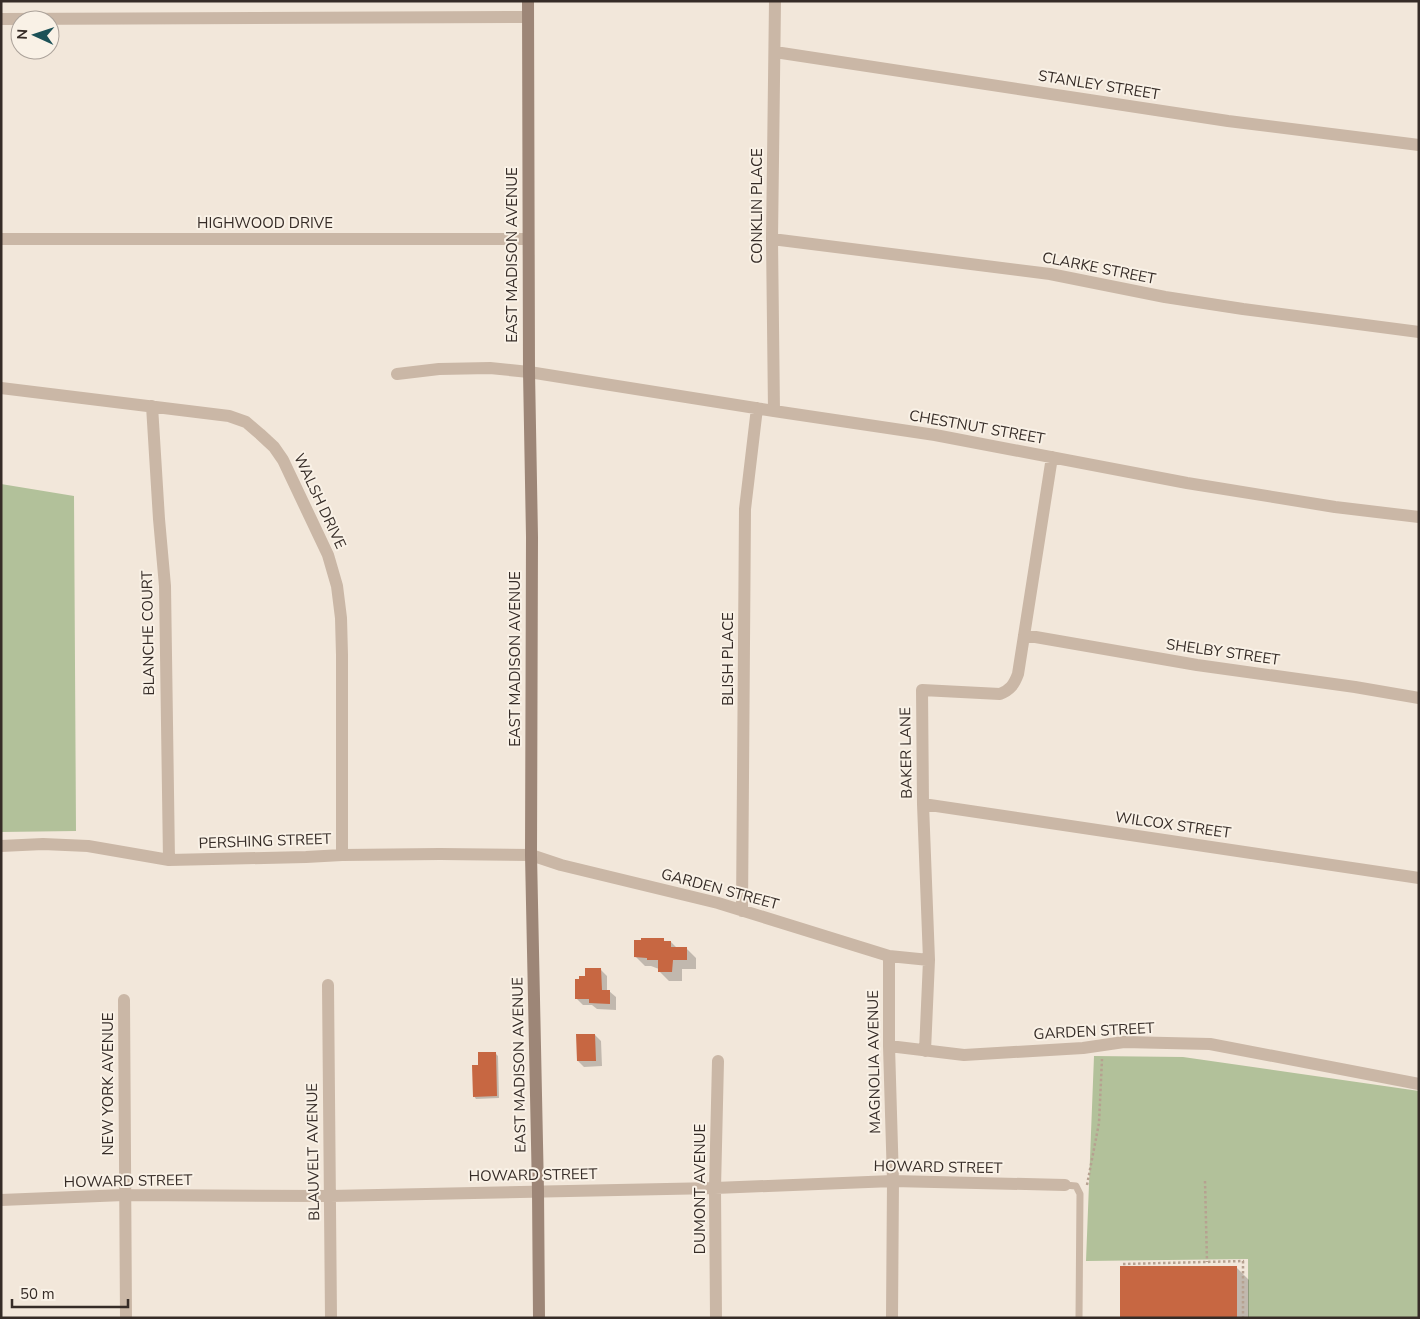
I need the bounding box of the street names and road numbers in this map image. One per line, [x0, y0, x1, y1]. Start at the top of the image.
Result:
street label: STANLEY STREET [1037, 66, 1161, 104]
street label: CONKLIN PLACE [747, 148, 767, 264]
street label: EAST MADISON AVENUE [502, 167, 522, 343]
street label: HIGHWOOD DRIVE [197, 213, 333, 233]
street label: CLARKE STREET [1041, 247, 1157, 289]
street label: CHESTNUT STREET [908, 405, 1046, 449]
street label: WALSH DRIVE [289, 450, 351, 552]
street label: BLANCHE COURT [137, 570, 159, 696]
street label: EAST MADISON AVENUE [505, 571, 525, 747]
street label: BLISH PLACE [718, 612, 738, 706]
street label: SHELBY STREET [1165, 634, 1281, 670]
street label: BAKER LANE [895, 707, 917, 799]
street label: WILCOX STREET [1114, 807, 1232, 843]
street label: PERSHING STREET [198, 829, 332, 853]
street label: GARDEN STREET [659, 864, 781, 914]
street label: EAST MADISON AVENUE [507, 977, 531, 1153]
street label: MAGNOLIA AVENUE [863, 990, 885, 1134]
street label: NEW YORK AVENUE [98, 1012, 118, 1156]
street label: GARDEN STREET [1033, 1018, 1155, 1044]
street label: BLAUVELT AVENUE [302, 1083, 324, 1221]
street label: DUMONT AVENUE [690, 1124, 710, 1254]
street label: HOWARD STREET [873, 1156, 1003, 1178]
street label: HOWARD STREET [468, 1164, 598, 1186]
street label: HOWARD STREET [63, 1170, 193, 1192]

